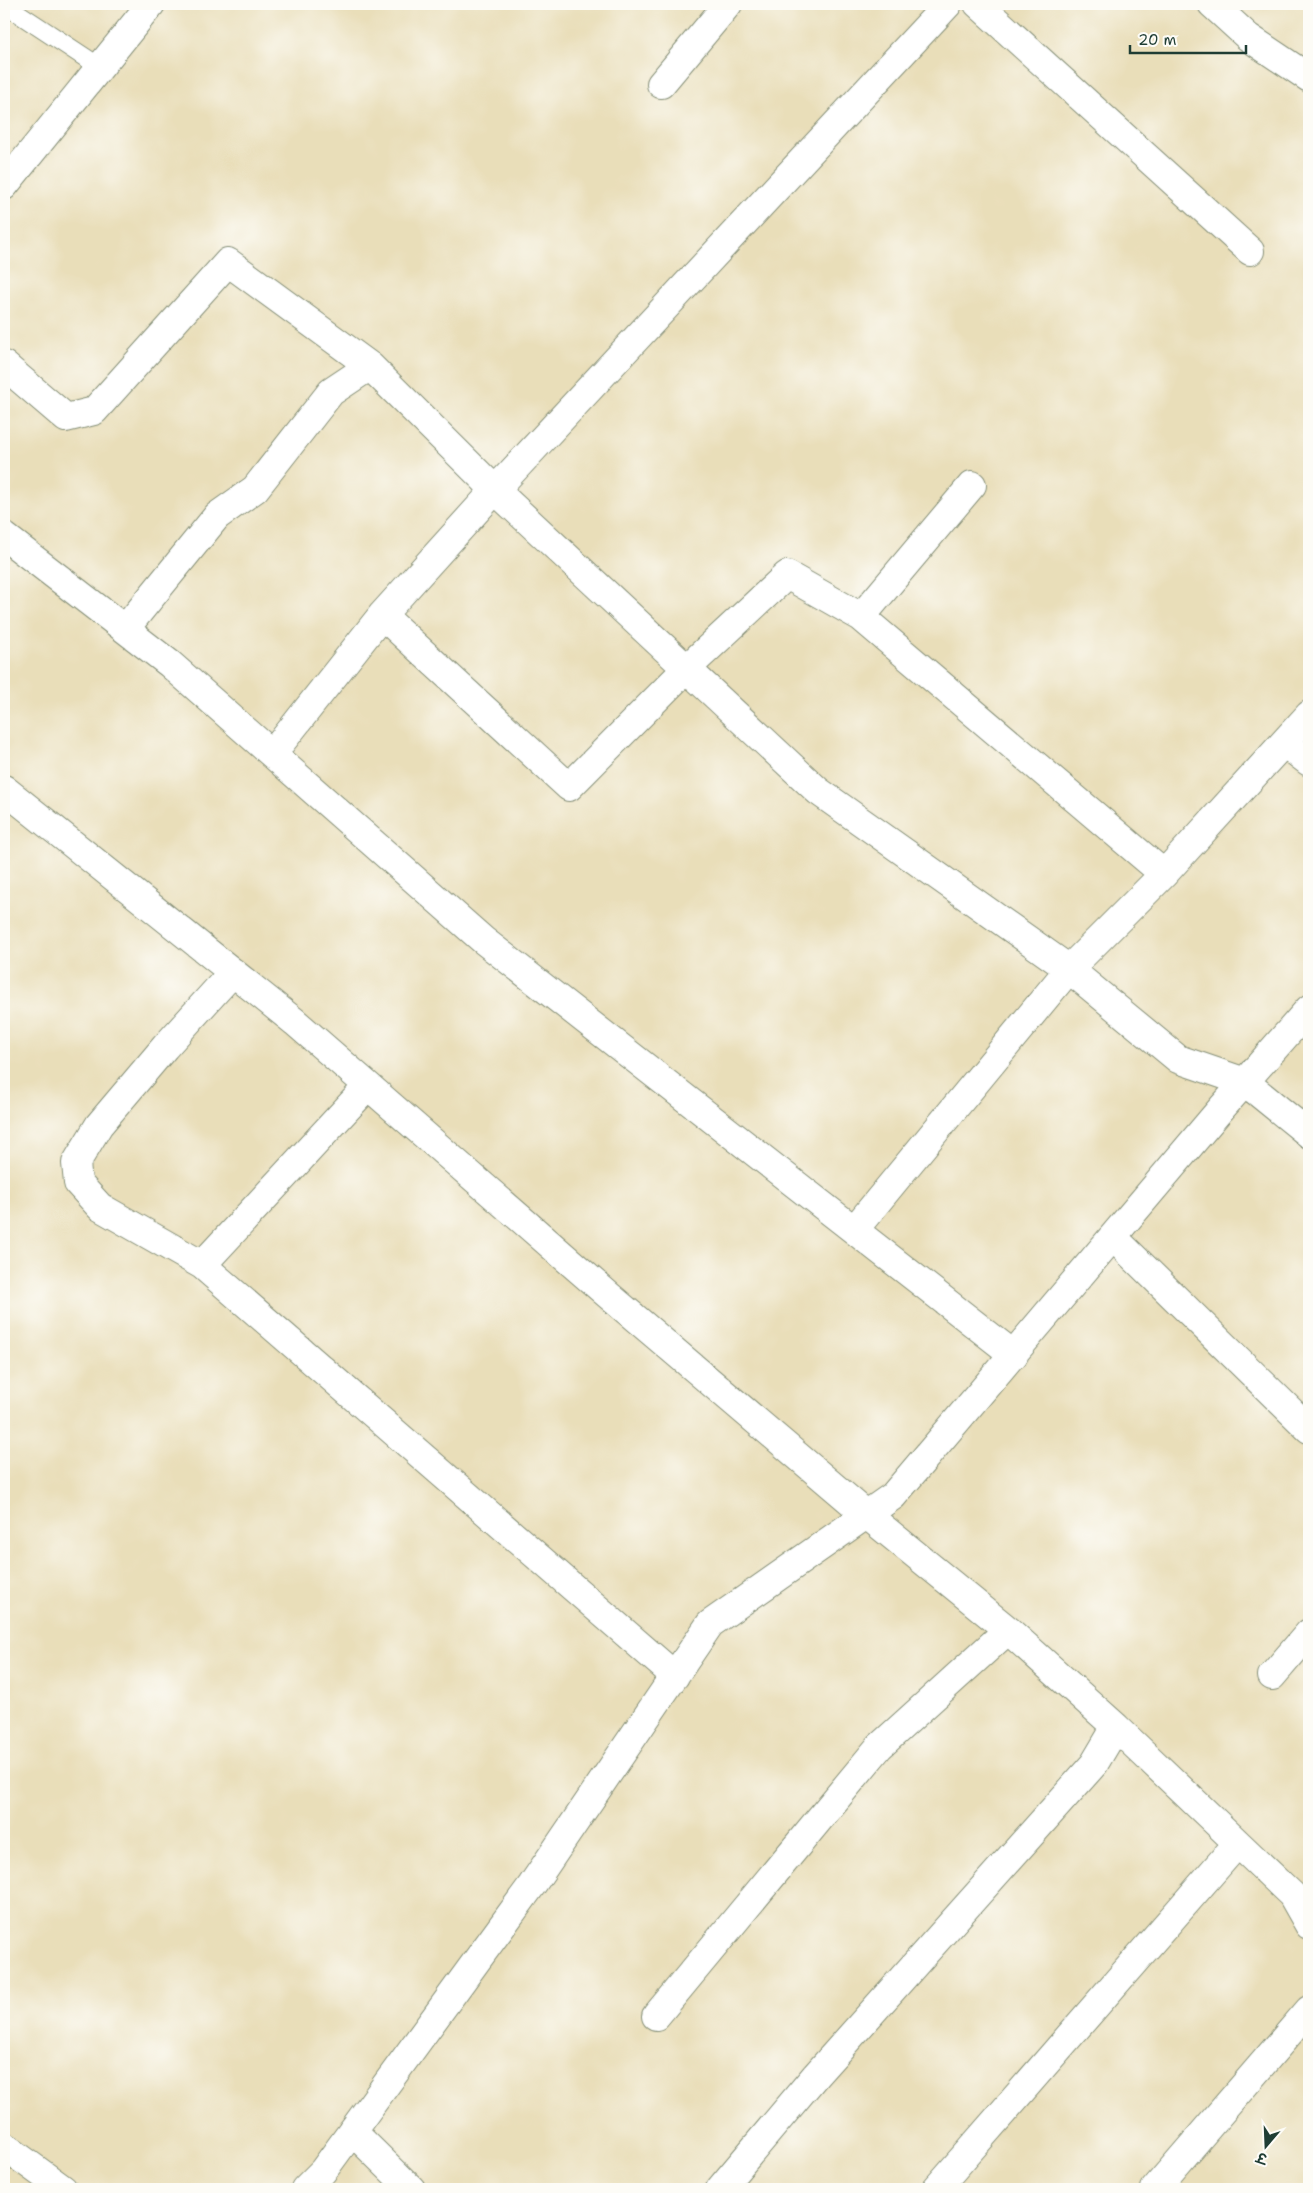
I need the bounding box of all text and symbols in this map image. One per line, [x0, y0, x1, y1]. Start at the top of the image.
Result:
scale bar [1130, 22, 1247, 54]
text: 20 m [1138, 30, 1177, 50]
north arrow [1240, 2120, 1290, 2170]
text: उ [1253, 2148, 1271, 2169]

